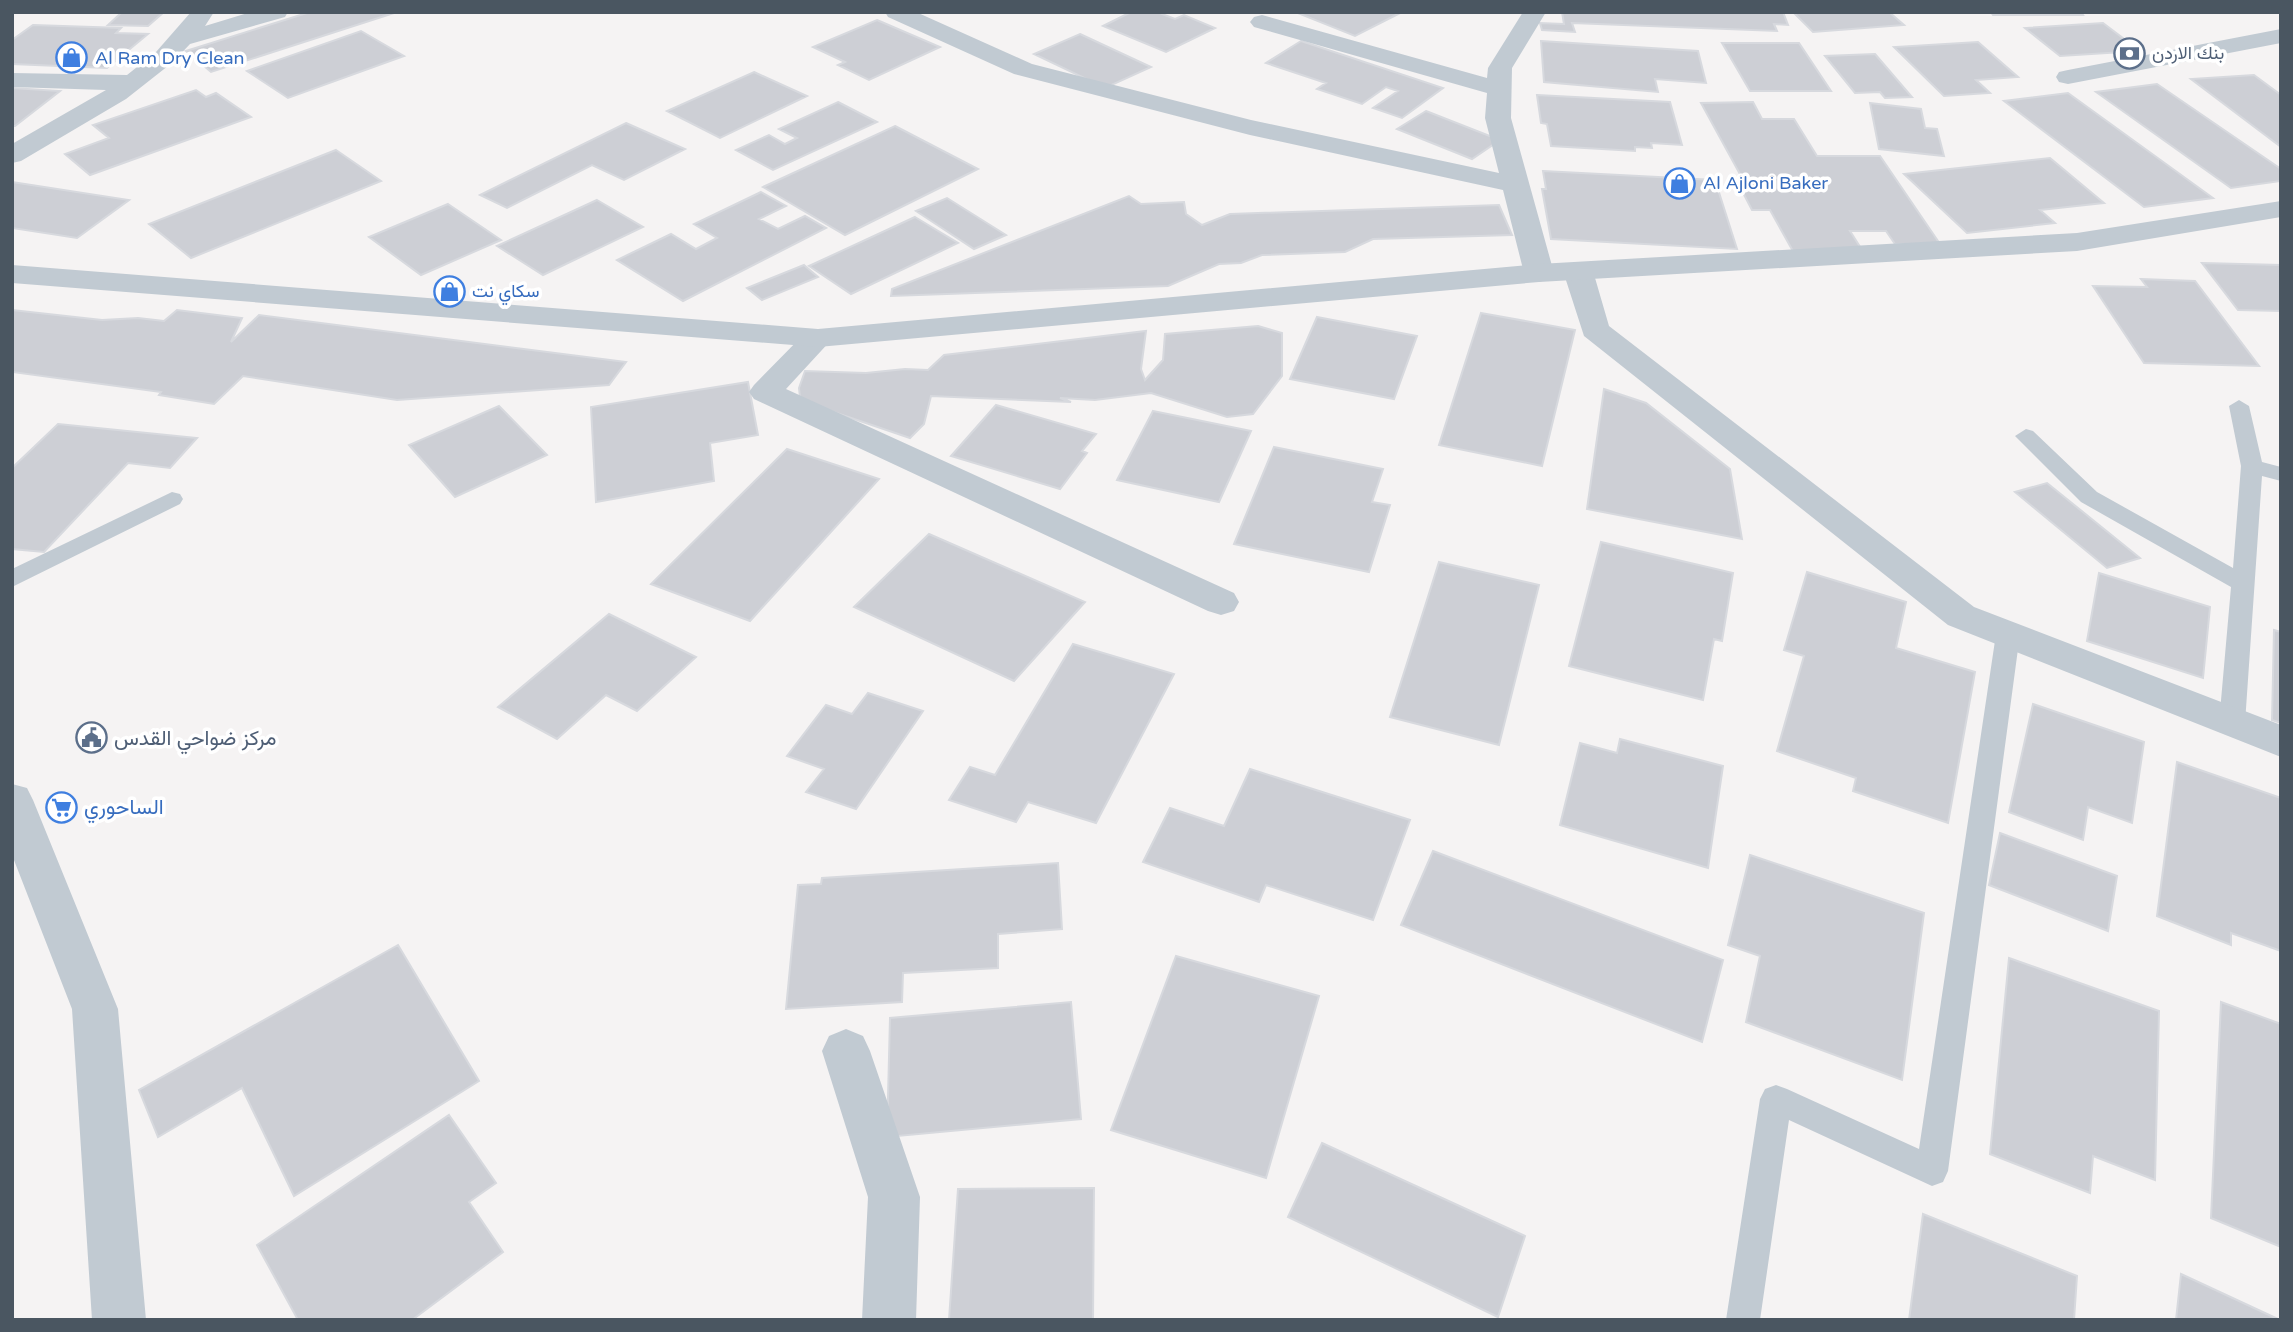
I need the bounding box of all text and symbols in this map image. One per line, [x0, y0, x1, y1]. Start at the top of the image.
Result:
bank icon: بنك الاردن [2112, 36, 2146, 70]
shop icon: Al Ram Dry Clean [55, 41, 89, 75]
place label: بنك الاردن [2152, 42, 2224, 64]
place label: Al Ram Dry Clean [95, 47, 244, 69]
shop icon: Al Ajloni Baker [1663, 166, 1697, 200]
place label: Al Ajloni Baker [1703, 172, 1828, 194]
shop icon: سكاي نت [432, 274, 466, 308]
place label: سكاي نت [472, 280, 539, 306]
public building icon: مركز ضواحي القدس [74, 721, 108, 755]
place label: مركز ضواحي القدس [114, 726, 277, 755]
supermarket icon: الساحوري [44, 790, 78, 824]
place label: الساحوري [84, 795, 164, 824]

